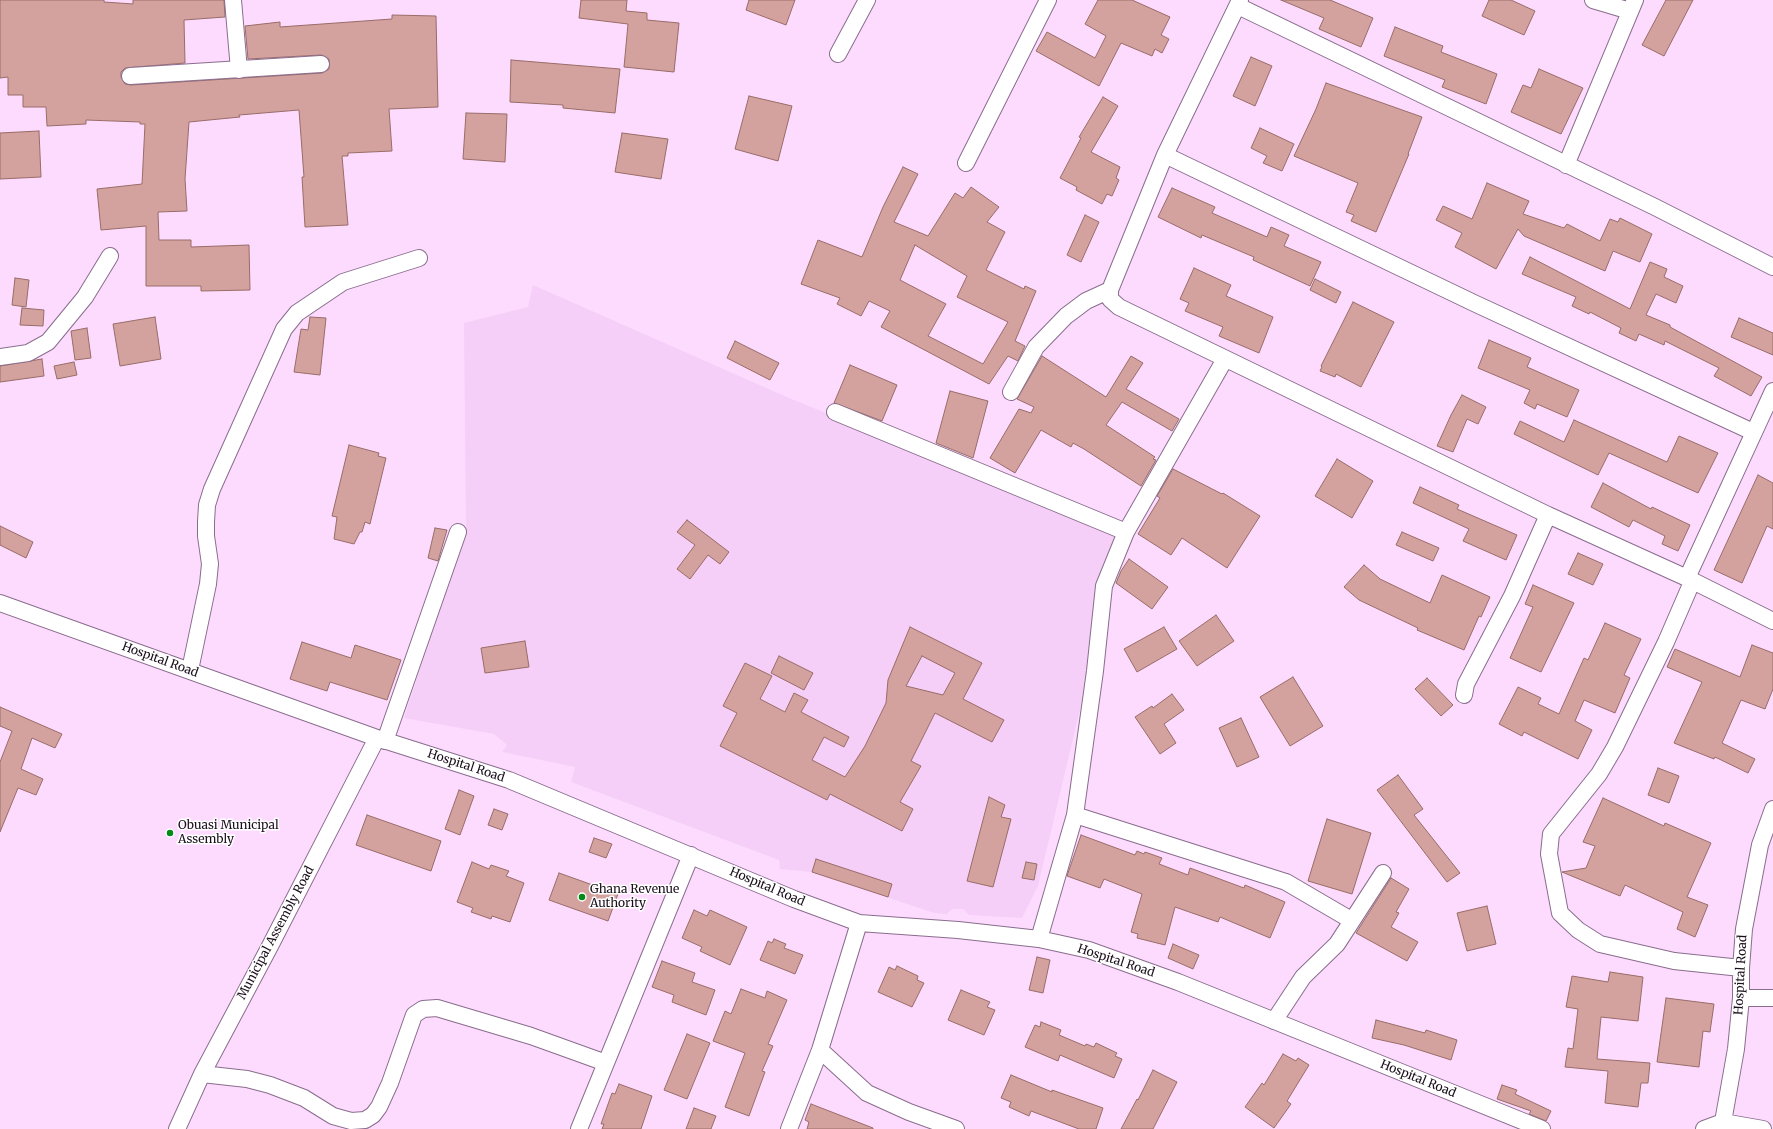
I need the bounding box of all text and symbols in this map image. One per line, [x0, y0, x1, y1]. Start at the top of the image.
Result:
street label: Hospital Road [120, 640, 200, 680]
street label: Hospital Road [426, 747, 506, 785]
place label: Obuasi Municipal Assembly [178, 819, 279, 847]
marker: Obuasi Municipal Assembly [165, 828, 175, 838]
street label: Municipal Assembly Road [235, 864, 317, 1002]
street label: Hospital Road [727, 865, 807, 909]
place label: Ghana Revenue Authority [590, 883, 679, 911]
marker: Ghana Revenue Authority [577, 892, 587, 902]
street label: Hospital Road [1732, 935, 1750, 1015]
street label: Hospital Road [1076, 942, 1156, 980]
street label: Hospital Road [1378, 1057, 1458, 1101]

